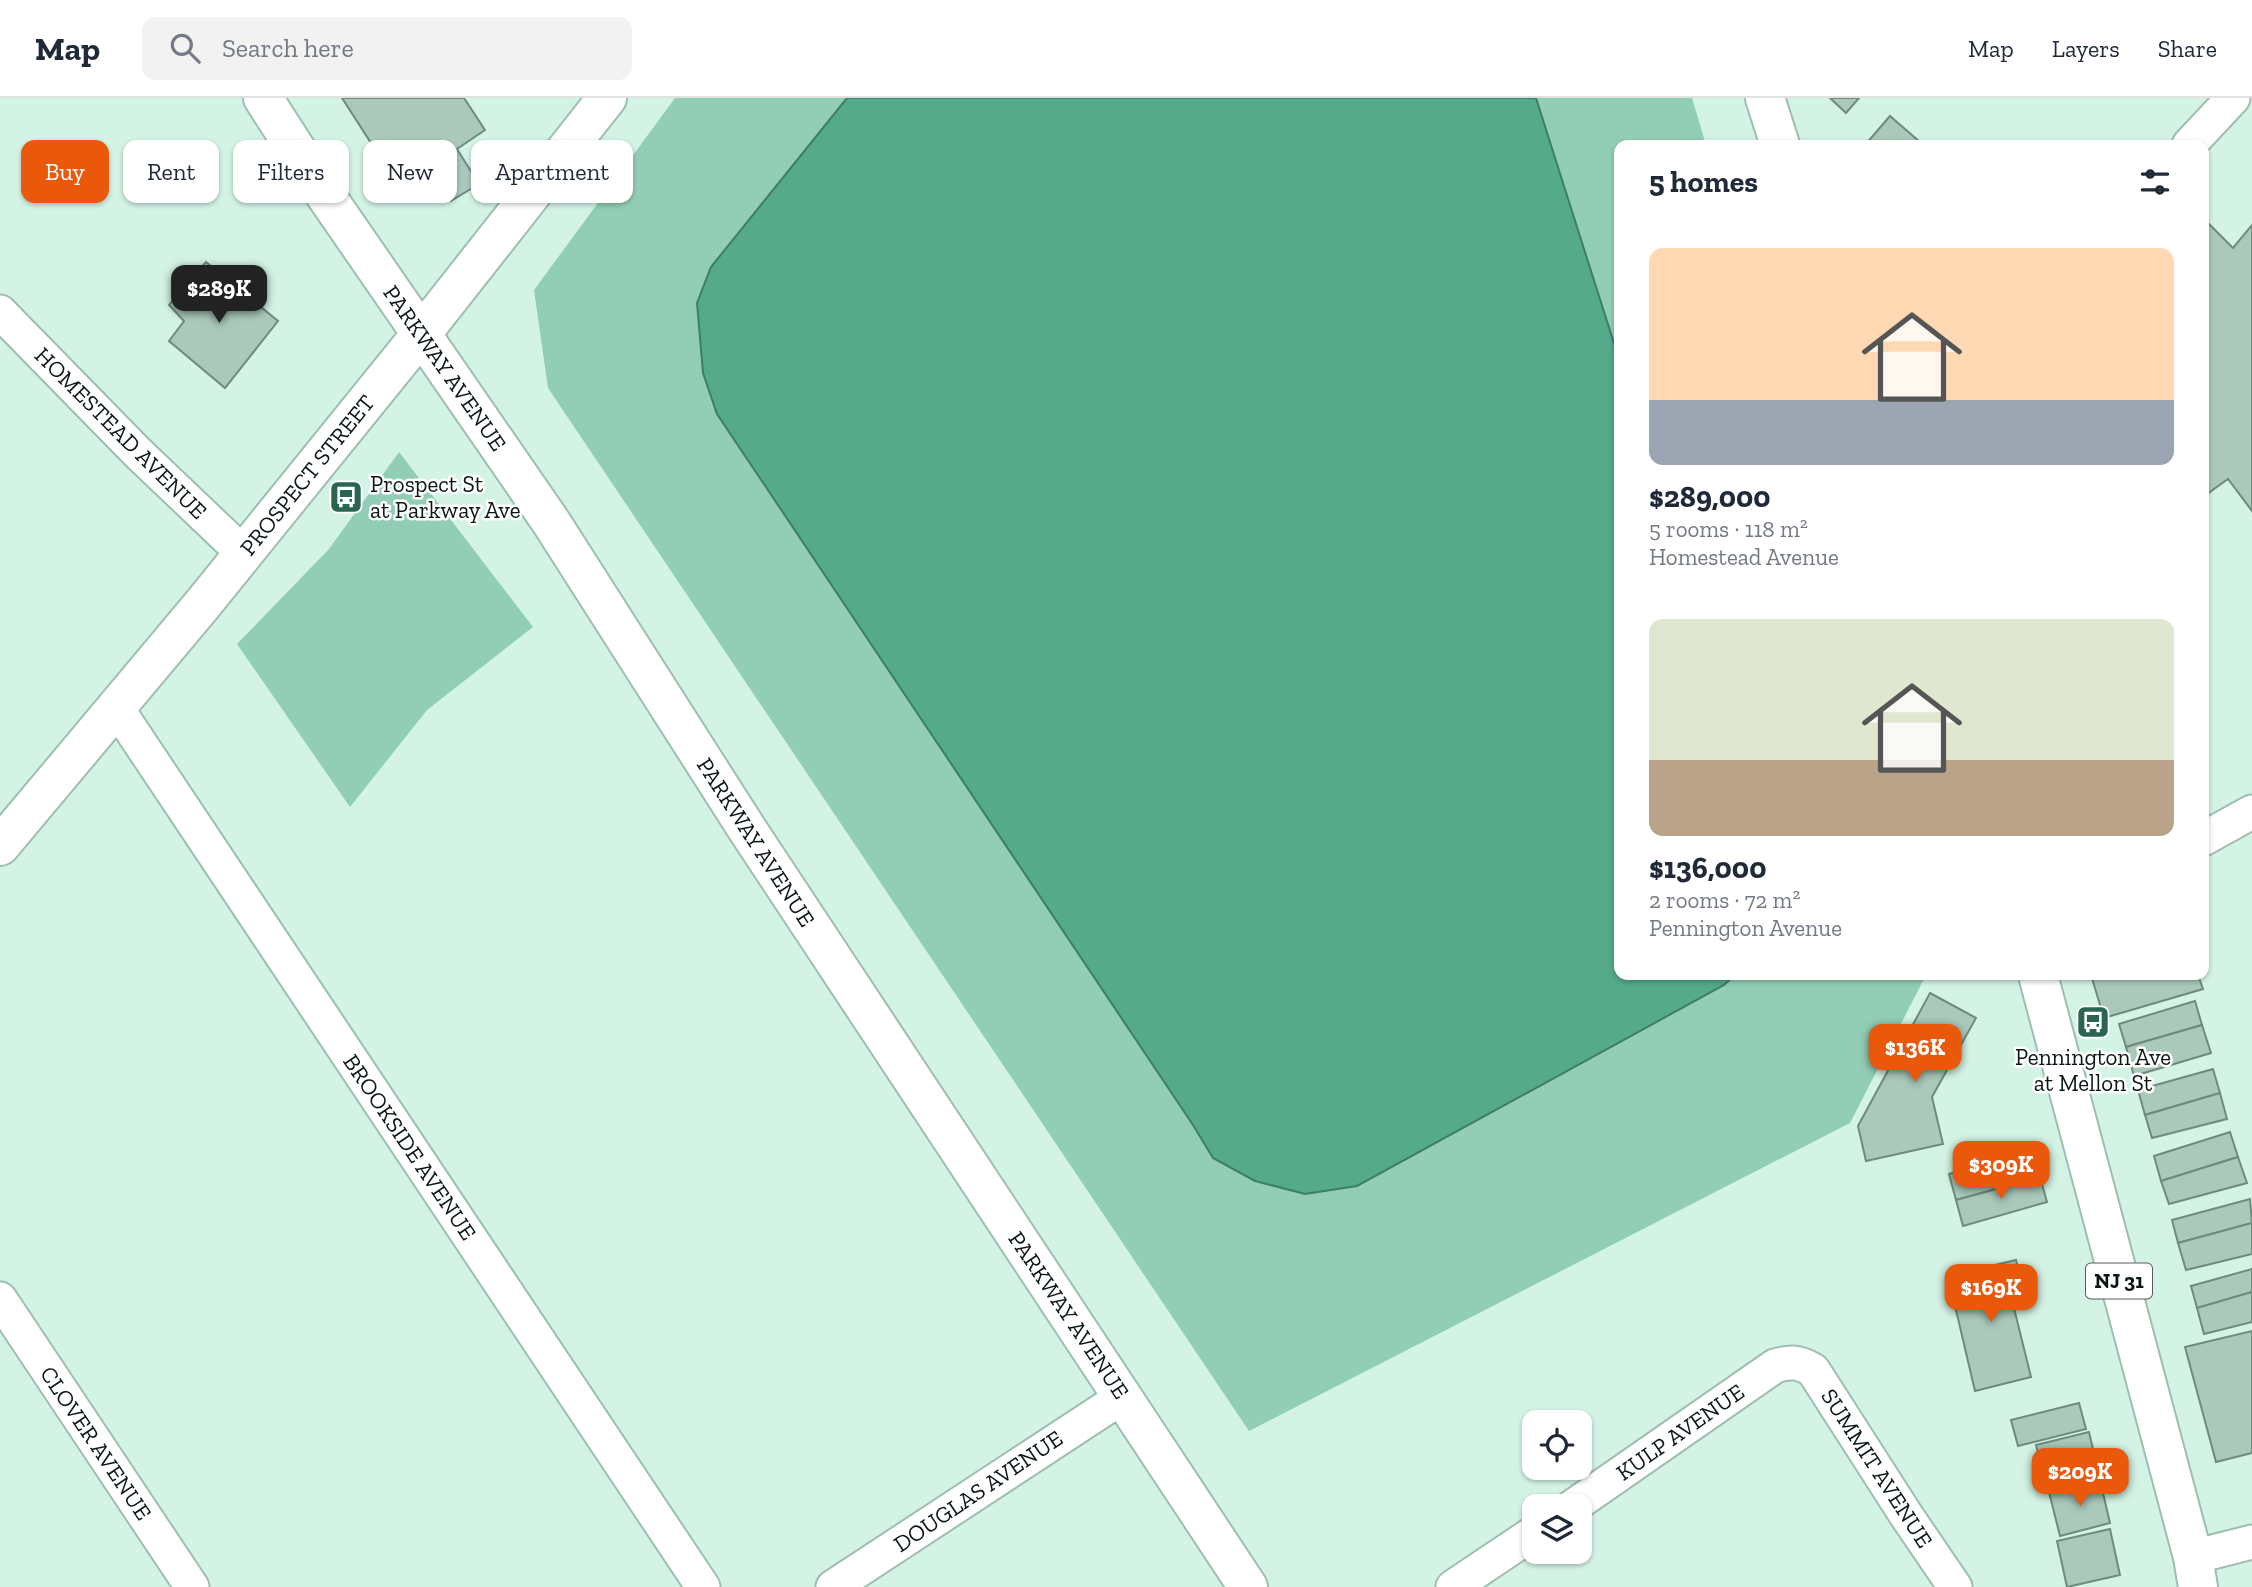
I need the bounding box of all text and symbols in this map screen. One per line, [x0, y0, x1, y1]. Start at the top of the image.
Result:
search box [142, 17, 632, 80]
text: Map [35, 29, 100, 68]
icon: search [166, 29, 204, 67]
text: Search here [222, 32, 354, 64]
text: Map [1968, 34, 2014, 63]
text: Layers [2052, 34, 2120, 63]
text: Share [2158, 34, 2217, 63]
chip: Buy [21, 140, 109, 203]
chip: Rent [123, 140, 219, 203]
chip: Filters [233, 140, 349, 203]
chip: New [363, 140, 457, 203]
chip: Apartment [471, 140, 633, 203]
icon: filters [2136, 163, 2174, 201]
text: 5 homes [1649, 164, 1758, 200]
pin: $289K [170, 266, 268, 325]
text: $289K [187, 274, 251, 302]
street label: PARKWAY AVENUE [377, 280, 513, 456]
icon: home [1849, 294, 1975, 420]
street label: HOMESTEAD AVENUE [29, 341, 213, 525]
street label: PROSPECT STREET [234, 389, 380, 561]
place label: Prospect St at Parkway Ave [370, 470, 520, 524]
bus stop icon: Prospect St at Parkway Ave [327, 478, 365, 516]
text: $289,000 [1649, 479, 1771, 515]
text: 5 rooms · 118 m² [1649, 515, 1808, 543]
text: Homestead Avenue [1649, 543, 1839, 571]
icon: home [1849, 665, 1975, 791]
street label: PARKWAY AVENUE [691, 752, 821, 932]
text: $136,000 [1649, 850, 1766, 886]
text: 2 rooms · 72 m² [1649, 886, 1800, 914]
text: Pennington Avenue [1649, 914, 1842, 942]
bus stop icon: Pennington Ave at Mellon St [2074, 1003, 2112, 1041]
pin: $136K [1866, 1024, 1964, 1084]
text: $136K [1885, 1033, 1945, 1061]
place label: Pennington Ave at Mellon St [2015, 1043, 2171, 1097]
street label: BROOKSIDE AVENUE [337, 1049, 483, 1245]
pin: $309K [1952, 1142, 2050, 1201]
text: $309K [1969, 1150, 2033, 1178]
street label: PARKWAY AVENUE [1003, 1226, 1135, 1404]
pin: $169K [1942, 1264, 2040, 1324]
road number: NJ 31 [2086, 1264, 2152, 1298]
text: $169K [1961, 1273, 2021, 1301]
street label: CLOVER AVENUE [34, 1361, 158, 1525]
street label: KULP AVENUE [1611, 1378, 1749, 1486]
street label: SUMMIT AVENUE [1815, 1383, 1939, 1553]
map controls [1522, 1410, 1592, 1564]
button: locate [1522, 1410, 1592, 1480]
street label: DOUGLAS AVENUE [888, 1424, 1068, 1558]
pin: $209K [2031, 1448, 2129, 1508]
text: $209K [2048, 1457, 2112, 1485]
button: layers [1522, 1494, 1592, 1564]

